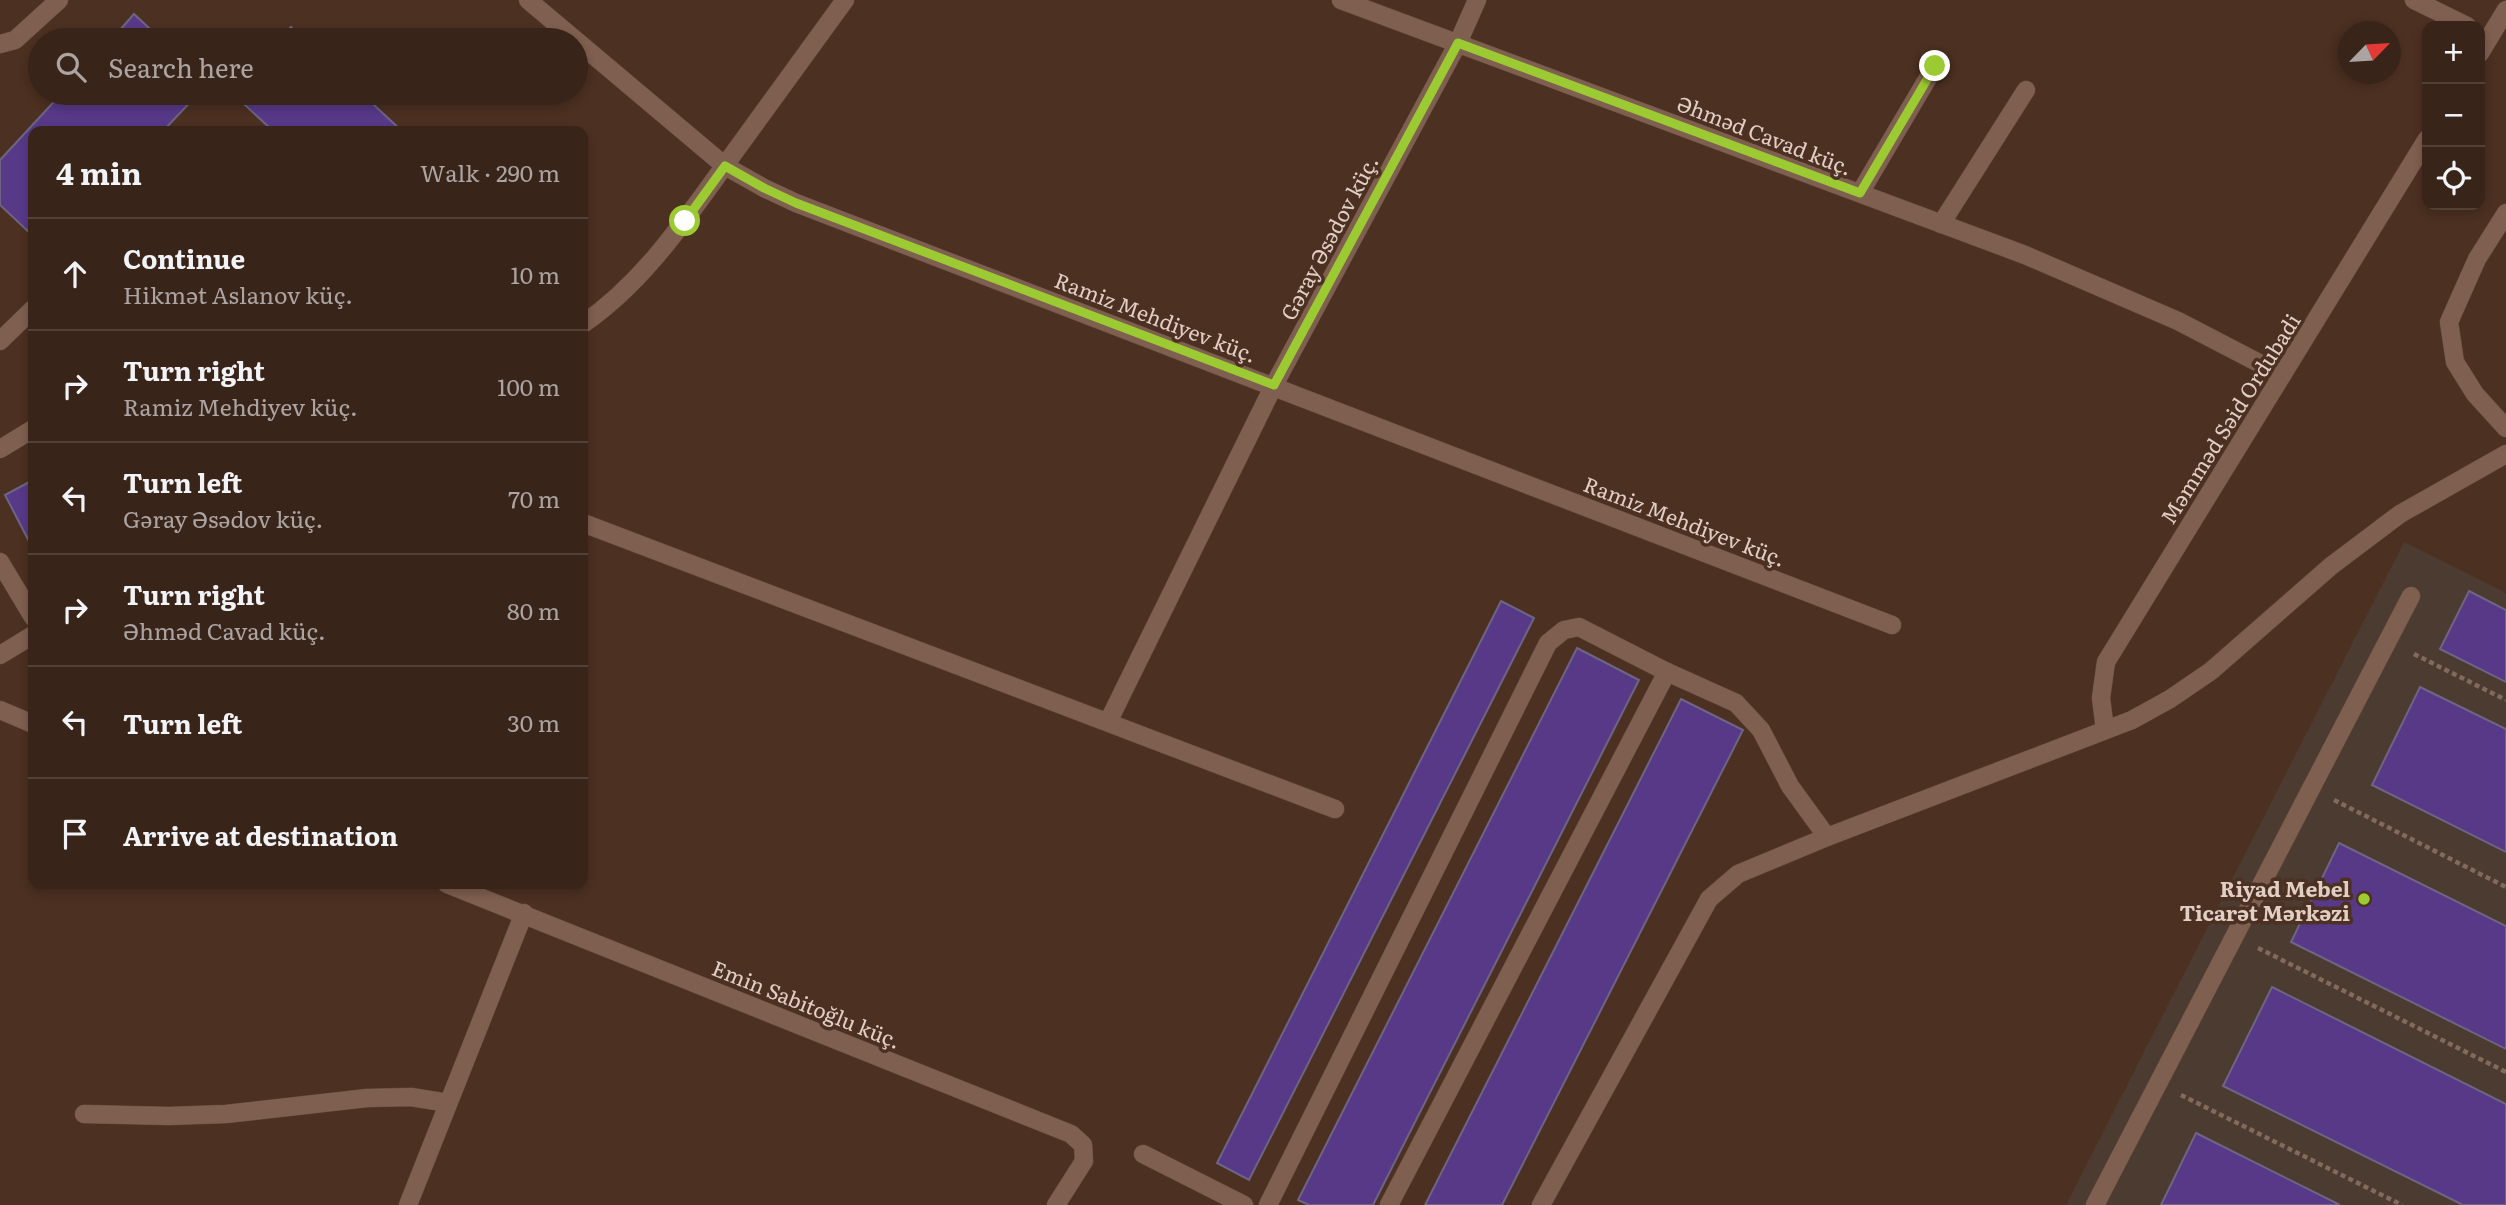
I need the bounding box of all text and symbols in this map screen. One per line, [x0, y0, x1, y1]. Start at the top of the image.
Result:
north arrow [2338, 21, 2401, 84]
map controls [2422, 21, 2485, 210]
button: + [2422, 21, 2485, 84]
search box [28, 28, 588, 105]
text: Search here [108, 47, 254, 86]
icon: search [52, 48, 90, 86]
route end [1919, 50, 1950, 81]
button: − [2422, 84, 2485, 147]
street label: Əhməd Cavad küç. [1673, 86, 1857, 182]
button: locate [2422, 147, 2485, 210]
street label: Gəray Əsədov küç. [1271, 149, 1385, 325]
text: 4 min [56, 150, 142, 194]
text: Walk · 290 m [420, 155, 560, 189]
route start [669, 205, 700, 236]
text: Continue [123, 238, 245, 277]
icon: ahead [56, 255, 94, 293]
text: 10 m [510, 257, 560, 291]
street label: Ramiz Mehdiyev küç. [1050, 263, 1262, 369]
text: Hikmət Aslanov küç. [123, 277, 353, 311]
street label: Məmməd Səid Ordubadi [2152, 307, 2306, 529]
text: Turn right [123, 350, 265, 389]
icon: right [56, 367, 94, 405]
text: 100 m [497, 369, 560, 403]
text: Ramiz Mehdiyev küç. [123, 389, 358, 423]
text: Turn left [123, 462, 242, 501]
street label: Ramiz Mehdiyev küç. [1579, 467, 1791, 573]
icon: left [56, 479, 94, 517]
text: 70 m [508, 481, 560, 515]
text: Gəray Əsədov küç. [123, 501, 323, 535]
text: Turn right [123, 574, 265, 613]
icon: right [56, 591, 94, 629]
text: 80 m [507, 593, 560, 627]
text: Əhməd Cavad küç. [123, 613, 326, 647]
icon: left [56, 703, 94, 741]
text: Turn left [123, 703, 242, 742]
text: 30 m [507, 705, 560, 739]
icon: arrive [56, 815, 94, 853]
text: Arrive at destination [123, 815, 398, 854]
place label: Riyad Mebel Ticarət Mərkəzi [2179, 872, 2350, 927]
marker: Riyad Mebel Ticarət Mərkəzi [2356, 891, 2372, 907]
street label: Emin Sabitoğlu küç. [708, 951, 906, 1055]

